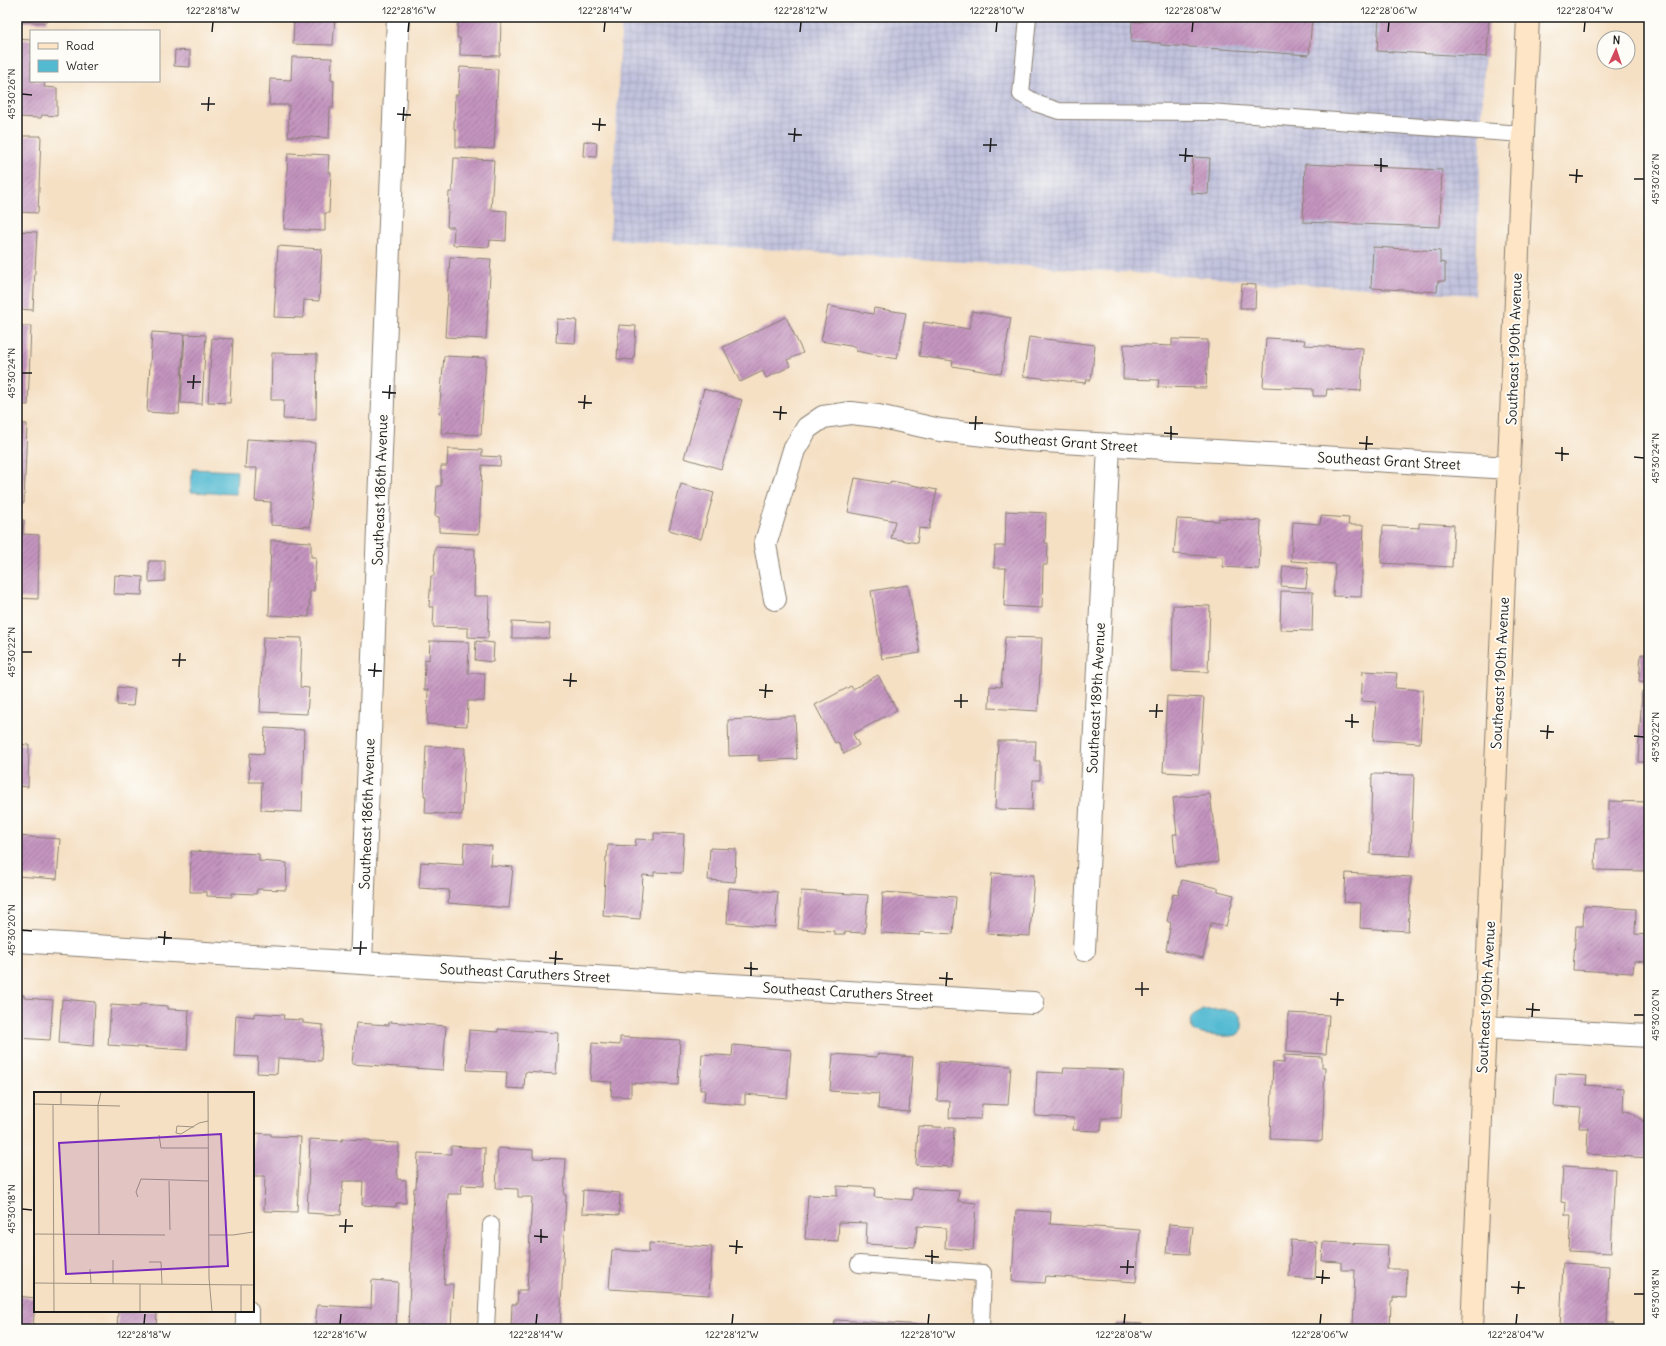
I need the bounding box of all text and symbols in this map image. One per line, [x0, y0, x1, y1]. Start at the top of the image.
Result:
text: 122°28'18"W [186, 4, 240, 17]
text: 122°28'16"W [382, 4, 436, 17]
text: 122°28'14"W [578, 4, 632, 17]
text: 122°28'12"W [774, 4, 828, 17]
text: 122°28'10"W [970, 4, 1024, 17]
text: 122°28'08"W [1165, 4, 1221, 17]
text: 122°28'06"W [1361, 4, 1417, 17]
text: 122°28'04"W [1557, 4, 1613, 17]
legend [30, 30, 160, 82]
north arrow [1596, 30, 1636, 70]
text: N [1612, 33, 1621, 47]
text: Road [66, 38, 94, 53]
text: Water [66, 58, 99, 73]
text: 45°30'26"N [5, 69, 18, 119]
text: 45°30'26"N [1649, 154, 1662, 204]
street label: Southeast 190th Avenue [1502, 272, 1526, 426]
text: 45°30'24"N [5, 348, 18, 398]
street label: Southeast 186th Avenue [368, 414, 392, 566]
street label: Southeast Grant Street [994, 428, 1139, 456]
text: 45°30'24"N [1649, 433, 1662, 483]
street label: Southeast Grant Street [1317, 448, 1461, 474]
street label: Southeast 190th Avenue [1487, 596, 1513, 750]
street label: Southeast 189th Avenue [1083, 622, 1109, 774]
text: 45°30'22"N [5, 627, 18, 677]
text: 45°30'22"N [1649, 712, 1662, 762]
street label: Southeast 186th Avenue [355, 738, 379, 890]
text: 45°30'20"N [5, 904, 18, 956]
street label: Southeast 190th Avenue [1473, 920, 1499, 1074]
street label: Southeast Caruthers Street [439, 960, 611, 986]
street label: Southeast Caruthers Street [762, 979, 934, 1005]
text: 45°30'20"N [1649, 989, 1662, 1041]
inset map [34, 1092, 254, 1312]
text: 45°30'18"N [5, 1184, 18, 1234]
text: 45°30'18"N [1649, 1269, 1662, 1319]
text: 122°28'18"W [117, 1328, 171, 1341]
text: 122°28'16"W [313, 1328, 367, 1341]
text: 122°28'14"W [509, 1328, 563, 1341]
text: 122°28'12"W [705, 1328, 759, 1341]
text: 122°28'10"W [901, 1328, 955, 1341]
text: 122°28'08"W [1096, 1328, 1152, 1341]
text: 122°28'06"W [1292, 1328, 1348, 1341]
text: 122°28'04"W [1488, 1328, 1544, 1341]

